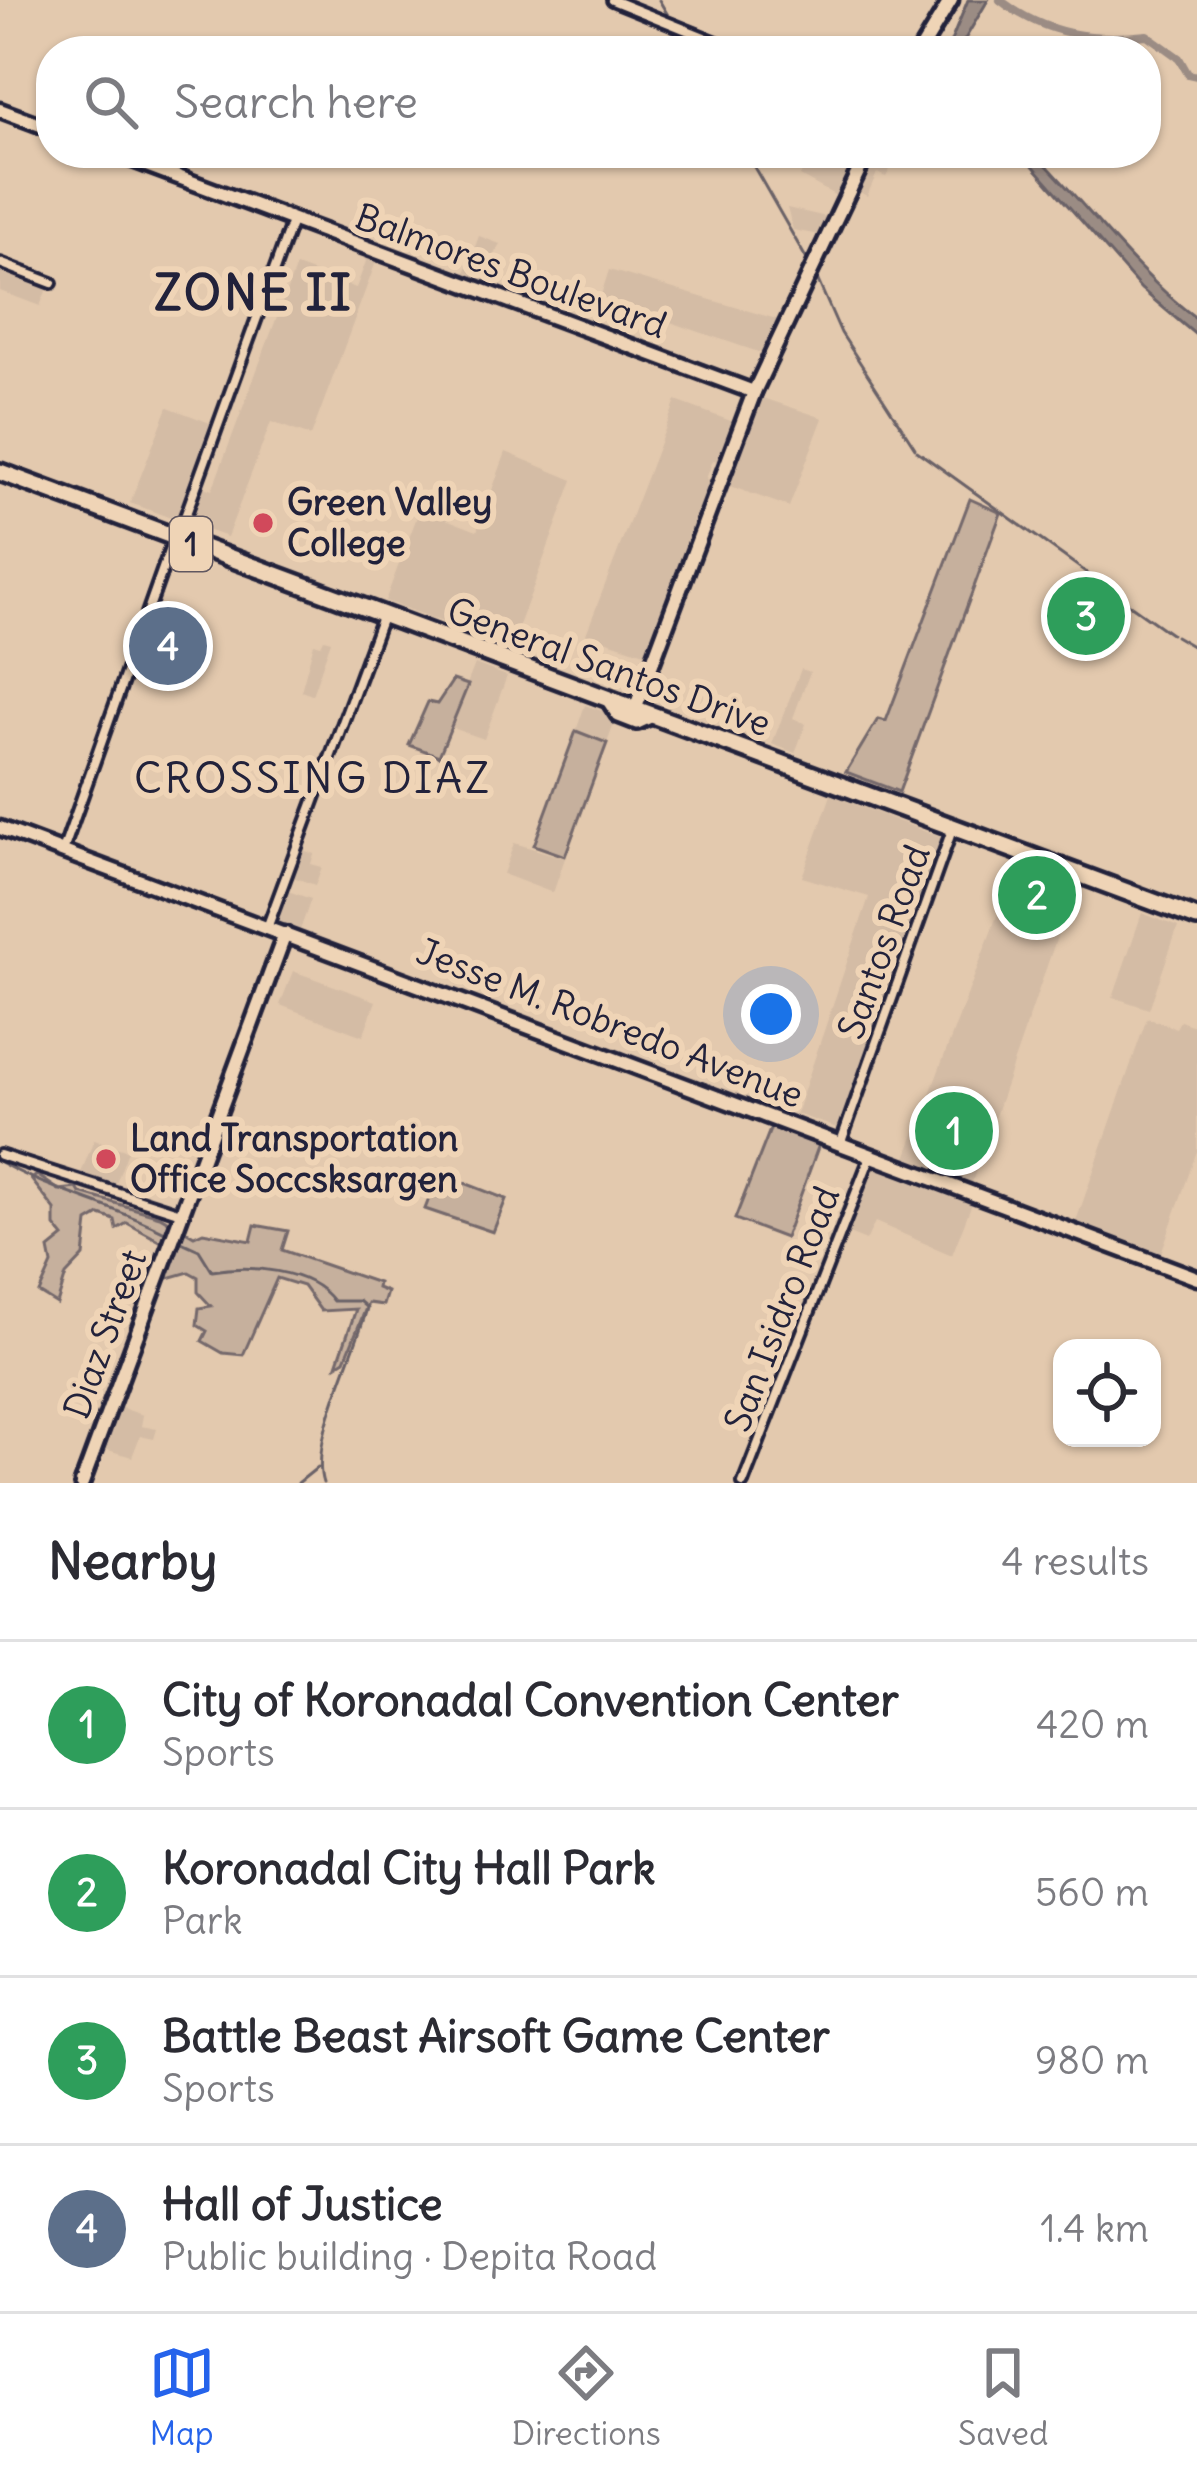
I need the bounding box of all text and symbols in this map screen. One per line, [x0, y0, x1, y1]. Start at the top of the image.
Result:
search box [36, 36, 1161, 168]
icon: search [78, 69, 144, 135]
text: Search here [174, 74, 418, 130]
street label: Balmores Boulevard [349, 194, 673, 348]
district label: ZONE II [154, 263, 354, 323]
place label: Green Valley College [287, 480, 492, 566]
marker: Green Valley College [250, 510, 276, 536]
road number: 1 [170, 517, 212, 571]
pin: 3 [1047, 571, 1125, 661]
street label: General Santos Drive [441, 588, 777, 746]
pin: 4 [129, 601, 207, 691]
district label: CROSSING DIAZ [134, 752, 492, 804]
street label: Santos Road [828, 839, 940, 1045]
pin: 2 [998, 850, 1076, 940]
street label: Jesse M. Robredo Avenue [411, 929, 809, 1117]
your location [741, 984, 801, 1044]
pin: 1 [915, 1086, 993, 1176]
place label: Land Transportation Office Soccsksargen [130, 1116, 458, 1202]
marker: Land Transportation Office Soccsksargen [93, 1146, 119, 1172]
street label: San Isidro Road [715, 1180, 849, 1438]
street label: Diaz Street [54, 1244, 156, 1424]
map controls [1053, 1339, 1161, 1447]
button: locate [1053, 1339, 1161, 1447]
text: Nearby [48, 1529, 217, 1593]
text: 4 results [1001, 1537, 1149, 1586]
text: City of Koronadal Convention Center [162, 1672, 899, 1728]
text: 1 [79, 1700, 95, 1749]
text: 420 m [1036, 1700, 1149, 1749]
text: Sports [162, 1728, 275, 1777]
text: Koronadal City Hall Park [162, 1840, 655, 1896]
text: 2 [76, 1868, 98, 1917]
text: 560 m [1035, 1868, 1149, 1917]
text: Park [162, 1896, 243, 1945]
text: Battle Beast Airsoft Game Center [162, 2008, 830, 2064]
text: 3 [76, 2036, 98, 2085]
text: 980 m [1035, 2036, 1149, 2085]
text: Sports [162, 2064, 275, 2113]
text: Hall of Justice [162, 2176, 443, 2232]
text: 4 [76, 2204, 98, 2253]
text: 1.4 km [1040, 2204, 1149, 2253]
text: Public building · Depita Road [162, 2232, 657, 2281]
tab: Map [149, 2340, 215, 2454]
tab: Directions [512, 2340, 661, 2454]
tab: Saved [958, 2340, 1048, 2454]

